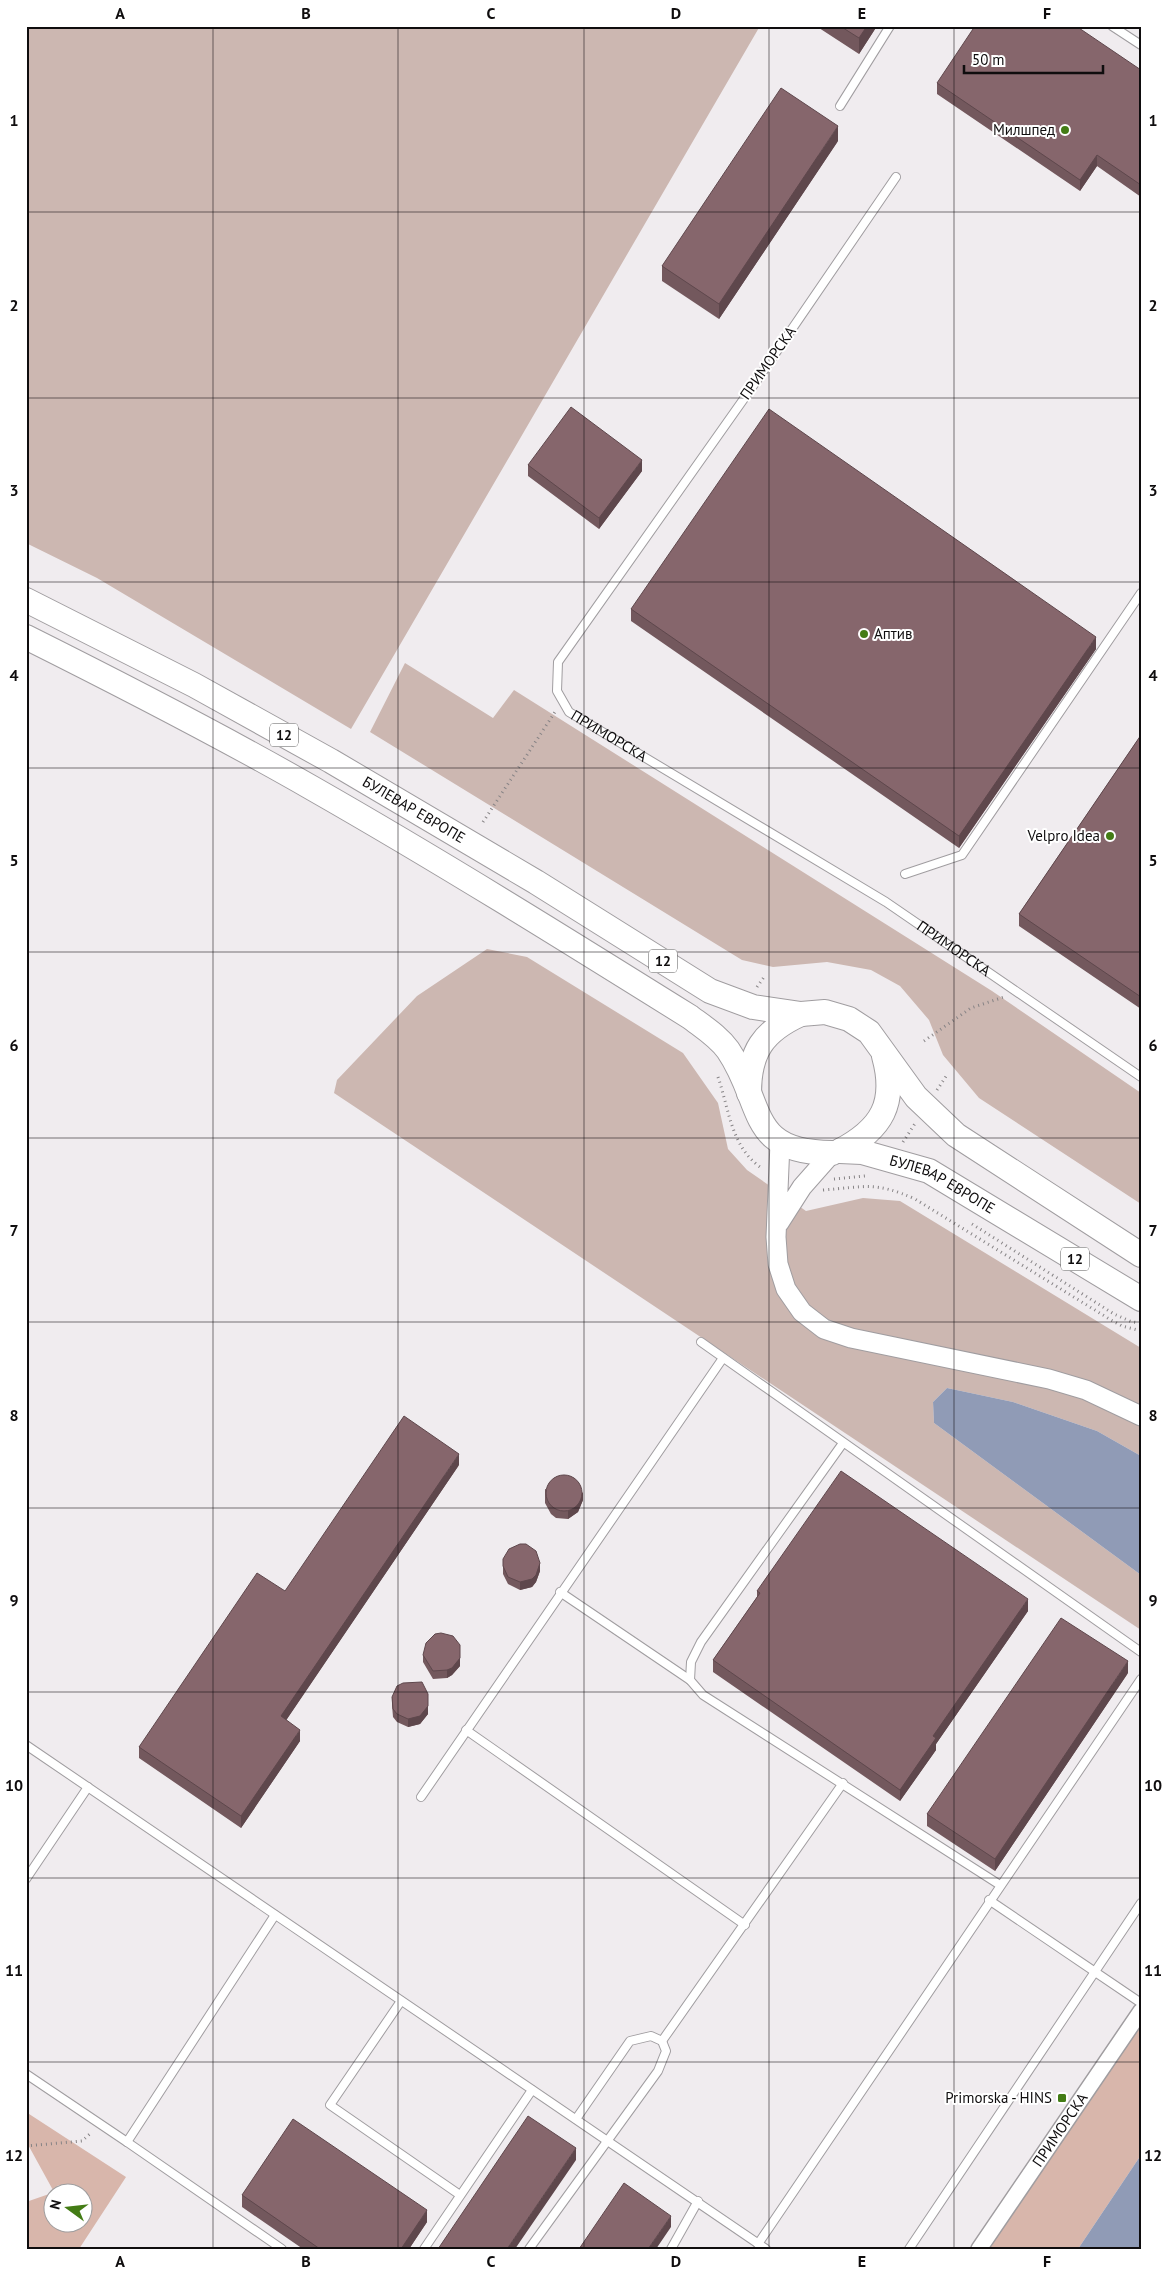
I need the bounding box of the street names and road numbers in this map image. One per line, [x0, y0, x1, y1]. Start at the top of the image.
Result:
street label: ПРИМОРСКА [735, 322, 800, 403]
street label: ПРИМОРСКА [568, 705, 651, 766]
road number: 12 [270, 724, 298, 746]
street label: БУЛЕВАР ЕВРОПЕ [359, 772, 469, 847]
street label: ПРИМОРСКА [913, 916, 995, 980]
road number: 12 [649, 949, 677, 972]
street label: БУЛЕВАР ЕВРОПЕ [887, 1150, 999, 1218]
road number: 12 [1061, 1248, 1089, 1270]
street label: ПРИМОРСКА [1028, 2089, 1092, 2170]

